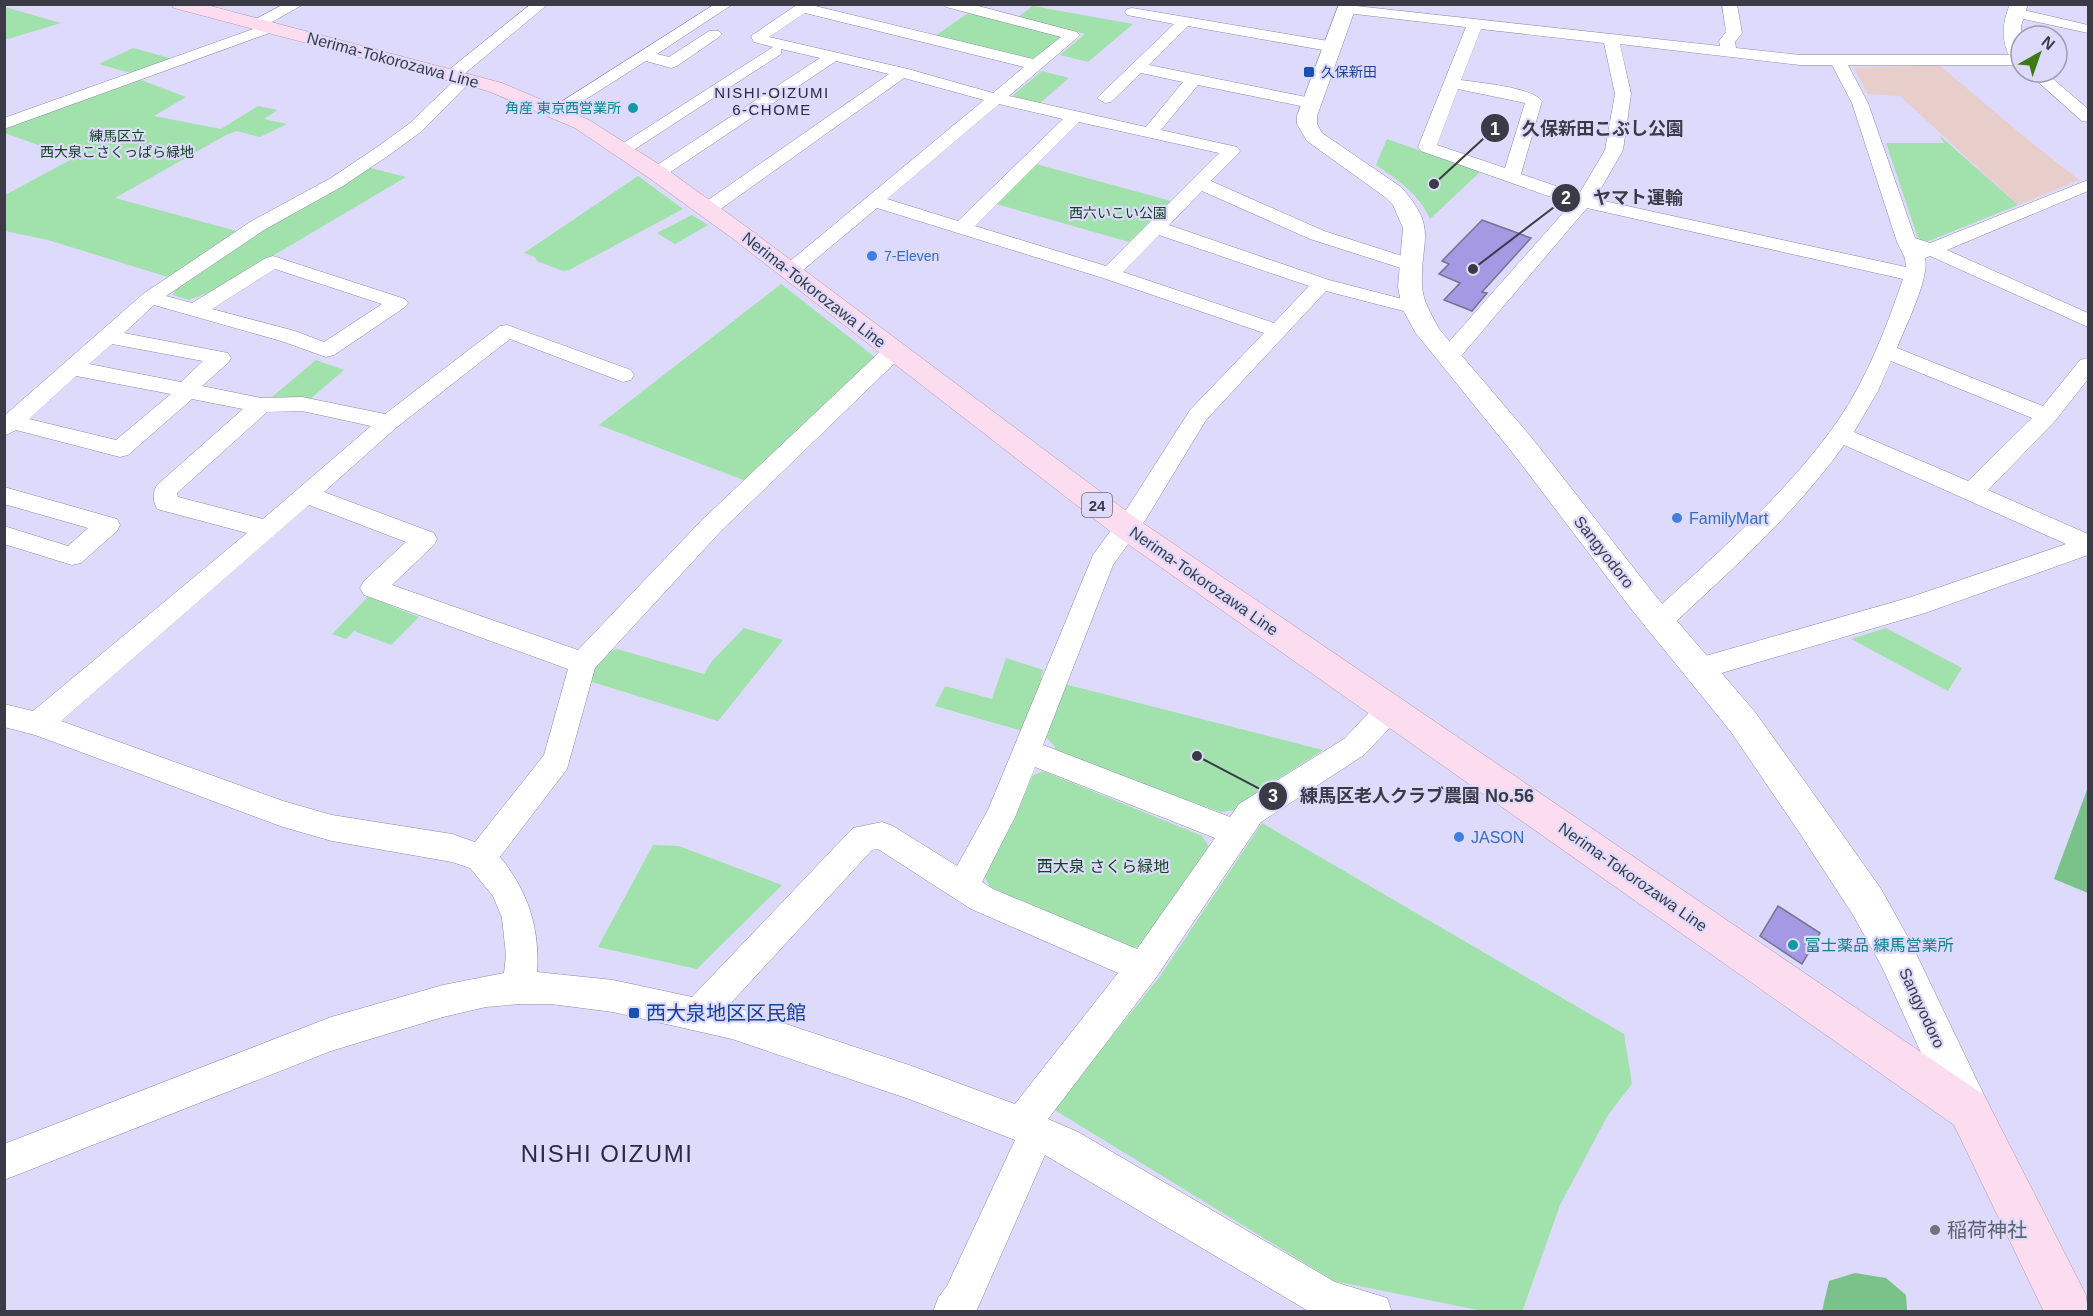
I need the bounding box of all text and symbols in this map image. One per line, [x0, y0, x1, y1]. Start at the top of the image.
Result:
north arrow [2009, 24, 2069, 84]
street label: Nerima-Tokorozawa Line [305, 29, 481, 91]
text: N [2038, 33, 2058, 53]
place label: 久保新田 [1321, 64, 1377, 80]
marker: 久保新田 [1302, 65, 1316, 79]
district label: NISHI-OIZUMI 6-CHOME [714, 84, 830, 118]
place label: 角産 東京西営業所 [505, 100, 621, 116]
marker: 角産 東京西営業所 [626, 101, 640, 115]
callout: 久保新田こぶし公園 [1480, 110, 1696, 146]
text: 1 [1490, 119, 1500, 139]
text: 久保新田こぶし公園 [1522, 119, 1684, 139]
park label: 練馬区立 西大泉こさくっぱら緑地 [40, 128, 194, 160]
callout: ヤマト運輸 [1551, 180, 1695, 216]
text: 2 [1561, 188, 1571, 208]
text: ヤマト運輸 [1593, 188, 1683, 208]
park label: 西六いこい公園 [1069, 205, 1167, 221]
street label: Nerima-Tokorozawa Line [739, 229, 889, 351]
place label: 7-Eleven [884, 248, 939, 264]
marker: 7-Eleven [865, 249, 879, 263]
road number: 24 [1082, 493, 1112, 517]
place label: FamilyMart [1689, 510, 1769, 527]
marker: FamilyMart [1670, 511, 1684, 525]
street label: Sangyodoro [1571, 513, 1637, 591]
street label: Nerima-Tokorozawa Line [1127, 523, 1281, 639]
callout: 練馬区老人クラブ農園 No.56 [1258, 778, 1546, 814]
text: 3 [1268, 786, 1278, 806]
text: 練馬区老人クラブ農園 No.56 [1300, 786, 1534, 806]
street label: Nerima-Tokorozawa Line [1556, 819, 1710, 935]
place label: JASON [1471, 829, 1524, 846]
marker: JASON [1452, 830, 1466, 844]
park label: 西大泉 さくら緑地 [1037, 858, 1169, 875]
place label: 富士薬品 練馬営業所 [1805, 937, 1953, 954]
marker: 富士薬品 練馬営業所 [1786, 938, 1800, 952]
street label: Sangyodoro [1896, 965, 1948, 1051]
place label: 西大泉地区区民館 [646, 1002, 806, 1024]
marker: 西大泉地区区民館 [627, 1006, 641, 1020]
district label: NISHI OIZUMI [521, 1140, 693, 1167]
place label: 稲荷神社 [1947, 1219, 2027, 1241]
marker: 稲荷神社 [1928, 1223, 1942, 1237]

